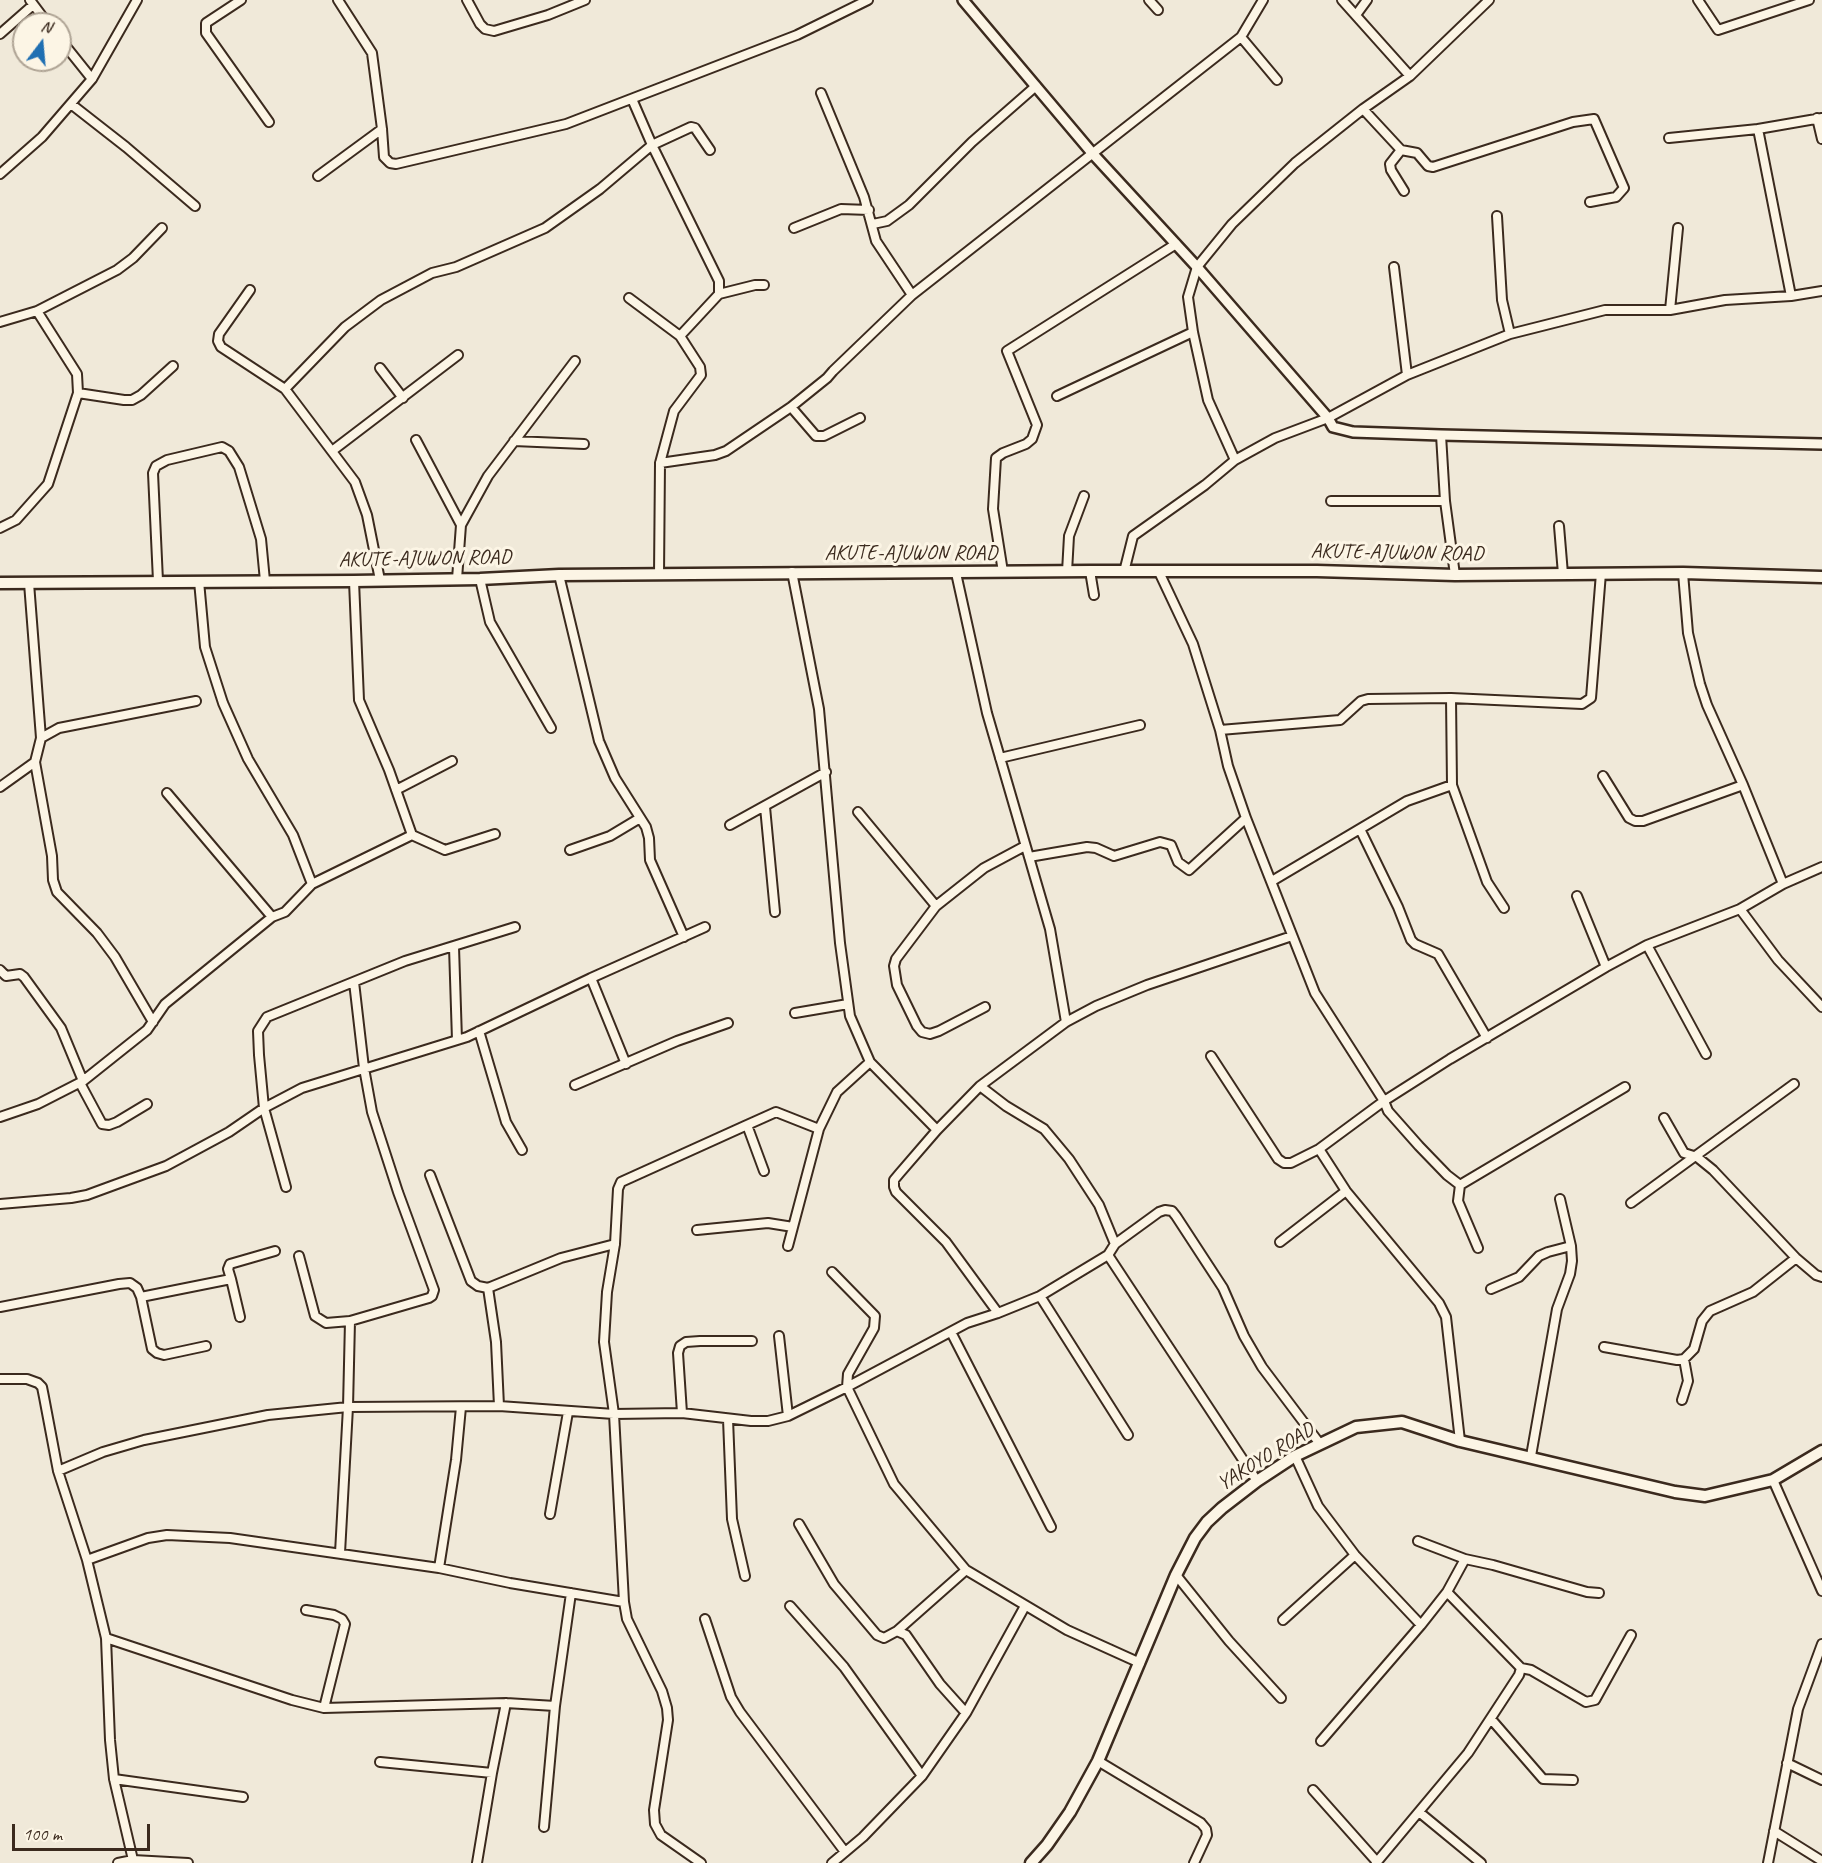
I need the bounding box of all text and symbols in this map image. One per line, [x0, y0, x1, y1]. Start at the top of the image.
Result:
north arrow [12, 12, 72, 72]
text: N [39, 16, 54, 38]
street label: AKUTE-AJUWON ROAD [1310, 539, 1484, 567]
street label: AKUTE-AJUWON ROAD [825, 540, 997, 566]
street label: AKUTE-AJUWON ROAD [338, 545, 512, 573]
street label: YAKOYO ROAD [1213, 1417, 1319, 1497]
scale bar [15, 1812, 153, 1850]
text: 100 m [23, 1823, 62, 1845]

